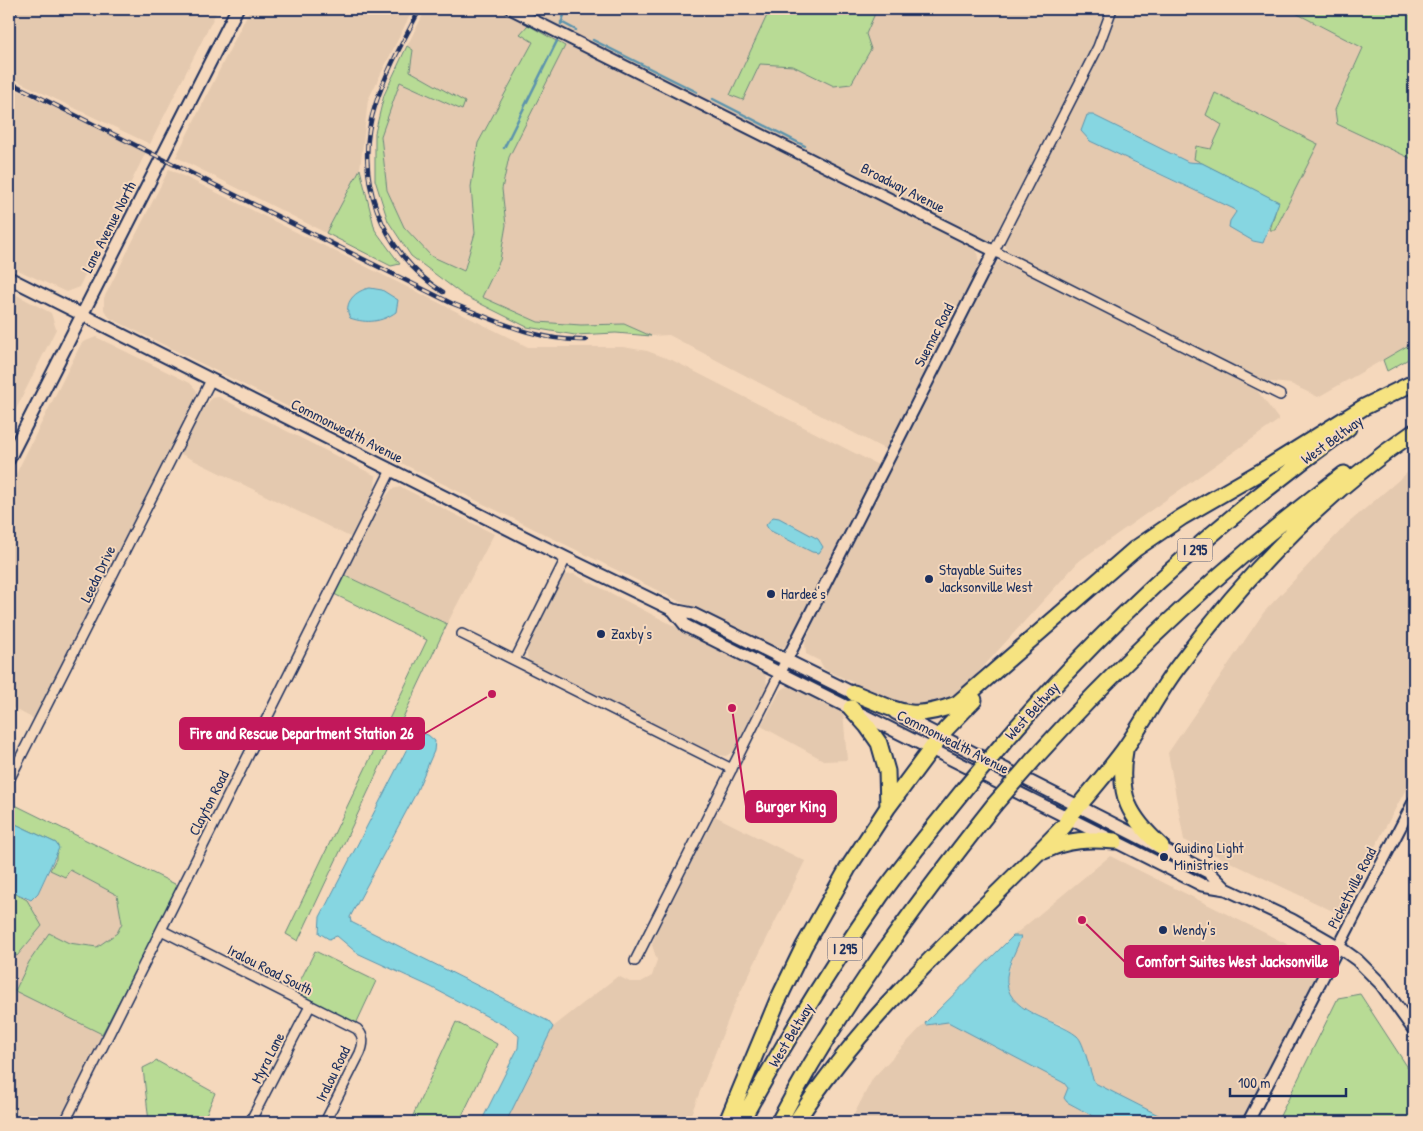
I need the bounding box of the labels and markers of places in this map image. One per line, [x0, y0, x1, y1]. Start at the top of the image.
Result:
place label: Stayable Suites Jacksonville West [939, 559, 1033, 597]
marker: Stayable Suites Jacksonville West [923, 573, 935, 585]
place label: Hardee's [781, 583, 826, 604]
marker: Hardee's [765, 588, 777, 600]
place label: Zaxby's [611, 623, 652, 644]
marker: Zaxby's [595, 628, 607, 640]
callout: Fire and Rescue Department Station 26 [180, 718, 424, 749]
callout: Burger King [746, 791, 836, 822]
place label: Guiding Light Ministries [1174, 837, 1245, 875]
marker: Guiding Light Ministries [1158, 851, 1170, 863]
place label: Wendy's [1173, 919, 1216, 940]
marker: Wendy's [1157, 924, 1169, 936]
callout: Comfort Suites West Jacksonville [1125, 946, 1338, 977]

